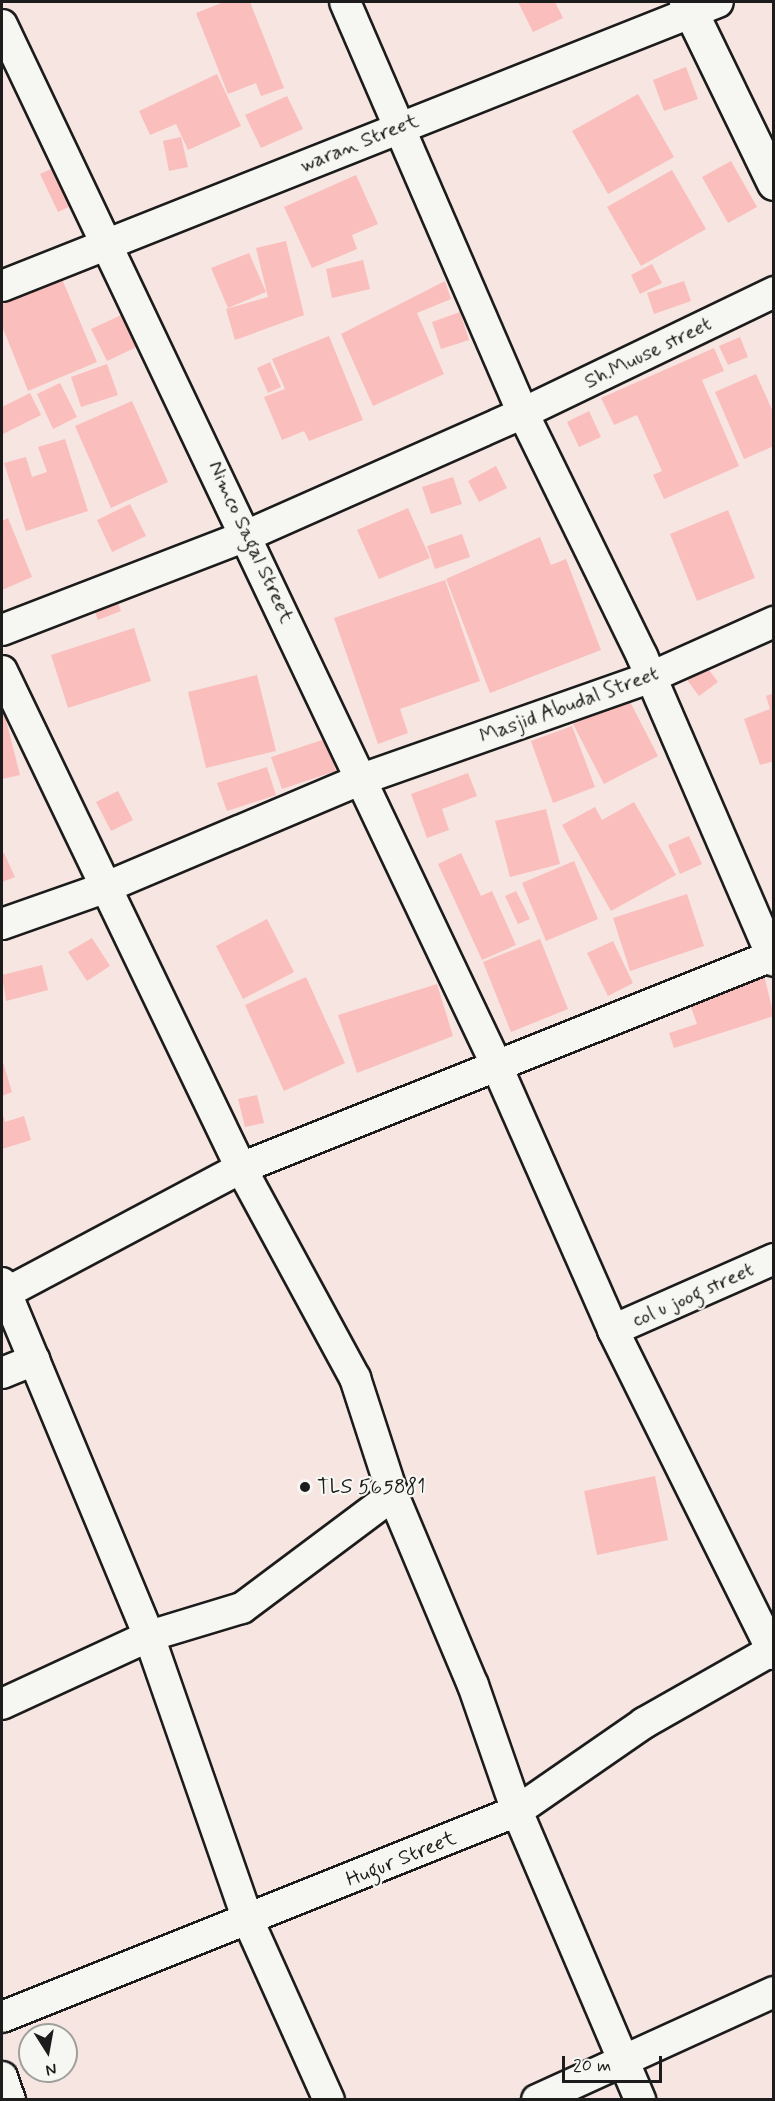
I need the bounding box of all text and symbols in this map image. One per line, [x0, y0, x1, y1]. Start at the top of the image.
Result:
street label: waran Street [296, 108, 422, 178]
street label: Sh.Muuse street [580, 311, 716, 395]
street label: Nimco Sagal Street [203, 458, 299, 626]
street label: Masjid Abudal Street [476, 661, 662, 749]
street label: col u joog street [627, 1257, 759, 1333]
place label: TLS 565881 [317, 1474, 425, 1500]
marker: TLS 565881 [298, 1480, 312, 1494]
street label: Hugur Street [342, 1825, 460, 1893]
north arrow [18, 2023, 78, 2083]
scale bar [565, 2044, 666, 2082]
text: 20 m [573, 2054, 611, 2078]
text: N [44, 2058, 58, 2081]

